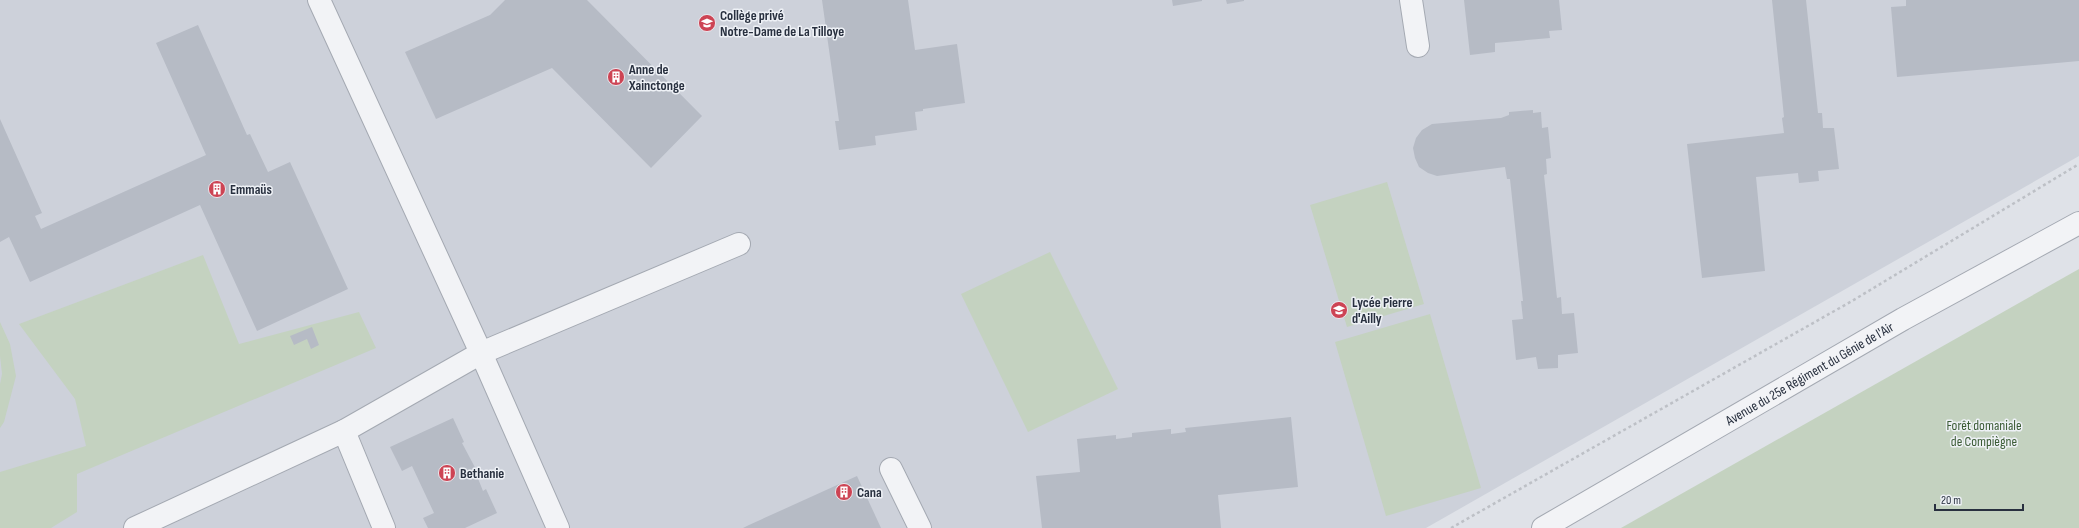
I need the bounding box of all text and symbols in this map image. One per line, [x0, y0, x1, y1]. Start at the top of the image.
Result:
place label: Collège privé Notre-Dame de La Tilloye [720, 7, 844, 40]
school or university icon: Collège privé Notre-Dame de La Tilloye [697, 13, 717, 33]
place label: Anne de Xainctonge [628, 61, 685, 94]
building icon: Anne de Xainctonge [606, 67, 626, 87]
building icon: Emmaüs [207, 179, 227, 199]
place label: Emmaüs [230, 181, 272, 198]
place label: Lycée Pierre d'Ailly [1352, 294, 1413, 327]
school or university icon: Lycée Pierre d'Ailly [1329, 300, 1349, 320]
street label: Avenue du 25e Régiment du Génie de l'Air [1721, 318, 1896, 429]
park label: Forêt domaniale de Compiègne [1946, 417, 2022, 450]
building icon: Bethanie [437, 463, 457, 483]
place label: Bethanie [460, 465, 504, 482]
building icon: Cana [834, 482, 854, 502]
place label: Cana [857, 484, 882, 501]
scale bar [1935, 486, 2023, 512]
text: 20 m [1941, 493, 1961, 508]

